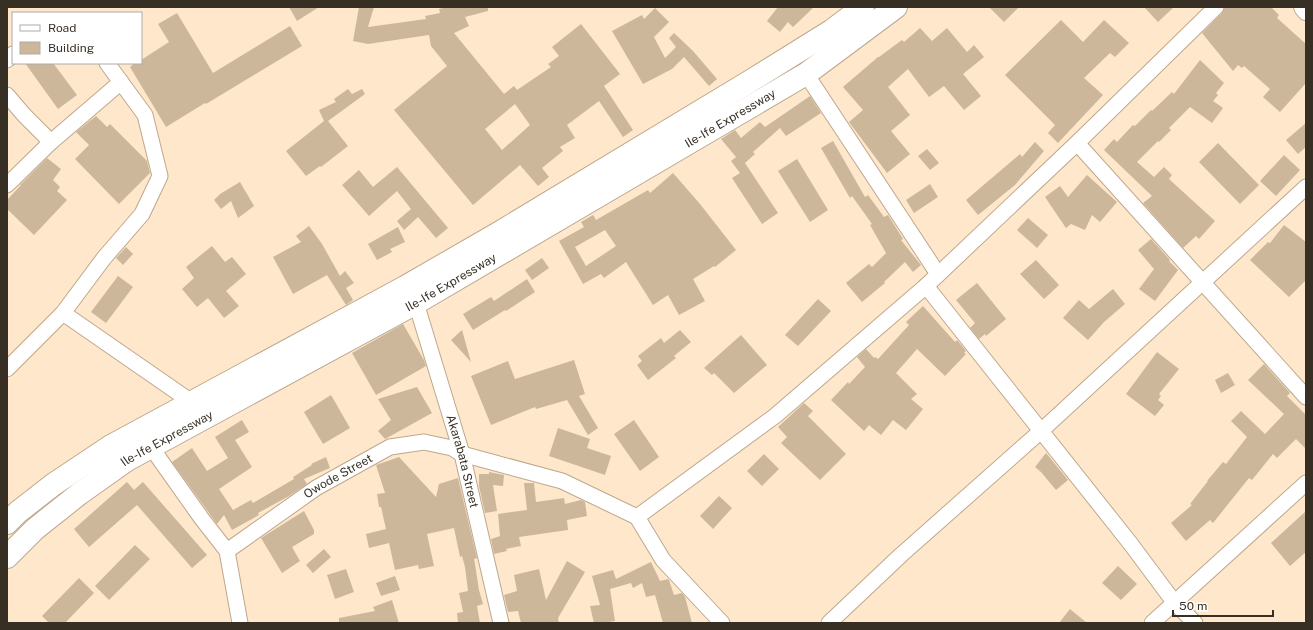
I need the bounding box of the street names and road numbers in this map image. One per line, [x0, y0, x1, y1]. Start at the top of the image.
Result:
street label: Ile-Ife Expressway [682, 86, 779, 151]
street label: Ile-Ife Expressway [403, 250, 499, 314]
street label: Ile-Ife Expressway [118, 407, 216, 469]
street label: Akarabata Street [443, 413, 481, 509]
street label: Owode Street [301, 451, 375, 501]

